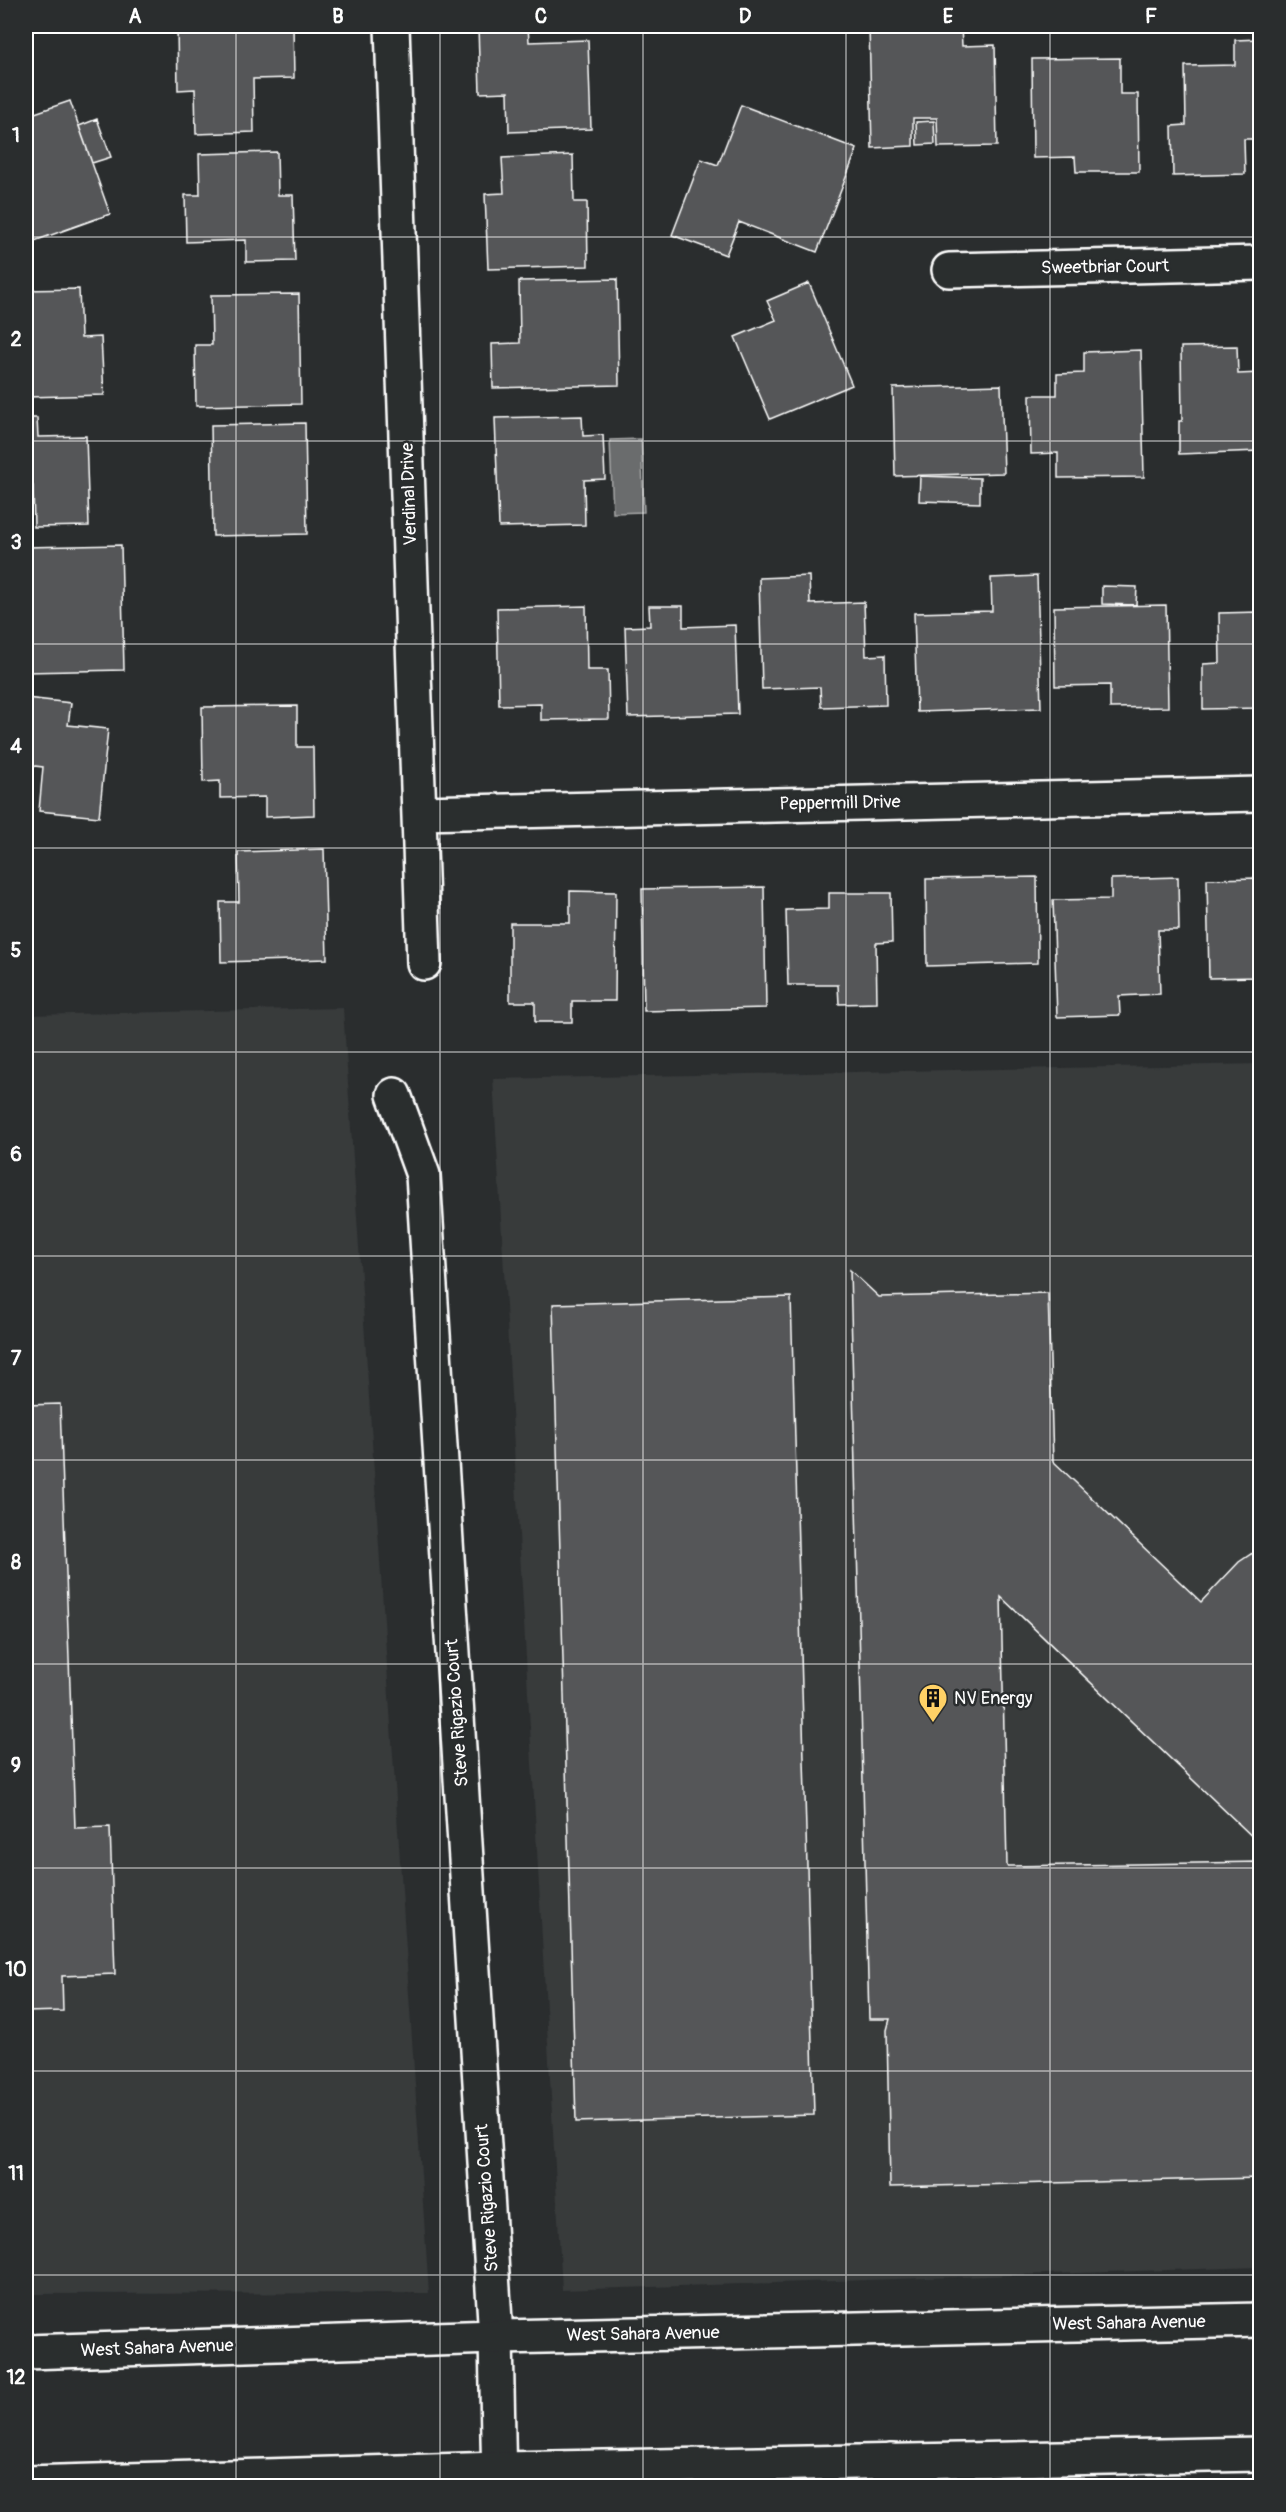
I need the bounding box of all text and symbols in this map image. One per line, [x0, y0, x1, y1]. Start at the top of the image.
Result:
text: A [129, 4, 142, 29]
text: B [332, 4, 344, 29]
text: C [535, 4, 547, 29]
text: D [739, 4, 752, 29]
text: E [943, 4, 954, 29]
text: F [1145, 4, 1157, 29]
text: 1 [12, 123, 20, 148]
street label: Sweetbriar Court [1041, 254, 1170, 280]
text: 2 [10, 327, 22, 352]
street label: Verdinal Drive [396, 442, 422, 546]
text: 3 [10, 530, 22, 555]
text: 4 [10, 734, 22, 759]
street label: Peppermill Drive [779, 790, 901, 816]
text: 5 [11, 938, 22, 963]
text: 6 [10, 1142, 22, 1167]
text: 7 [11, 1346, 22, 1371]
text: 8 [11, 1550, 21, 1575]
street label: Steve Rigazio Court [440, 1638, 474, 1788]
building icon: NV Energy [917, 1682, 949, 1724]
place label: NV Energy [954, 1687, 1033, 1710]
text: 9 [11, 1753, 21, 1778]
text: 10 [5, 1957, 27, 1982]
street label: Steve Rigazio Court [470, 2123, 504, 2273]
text: 11 [8, 2161, 24, 2186]
street label: West Sahara Avenue [1052, 2310, 1206, 2336]
street label: West Sahara Avenue [566, 2321, 720, 2347]
street label: West Sahara Avenue [80, 2334, 234, 2362]
text: 12 [7, 2365, 26, 2390]

